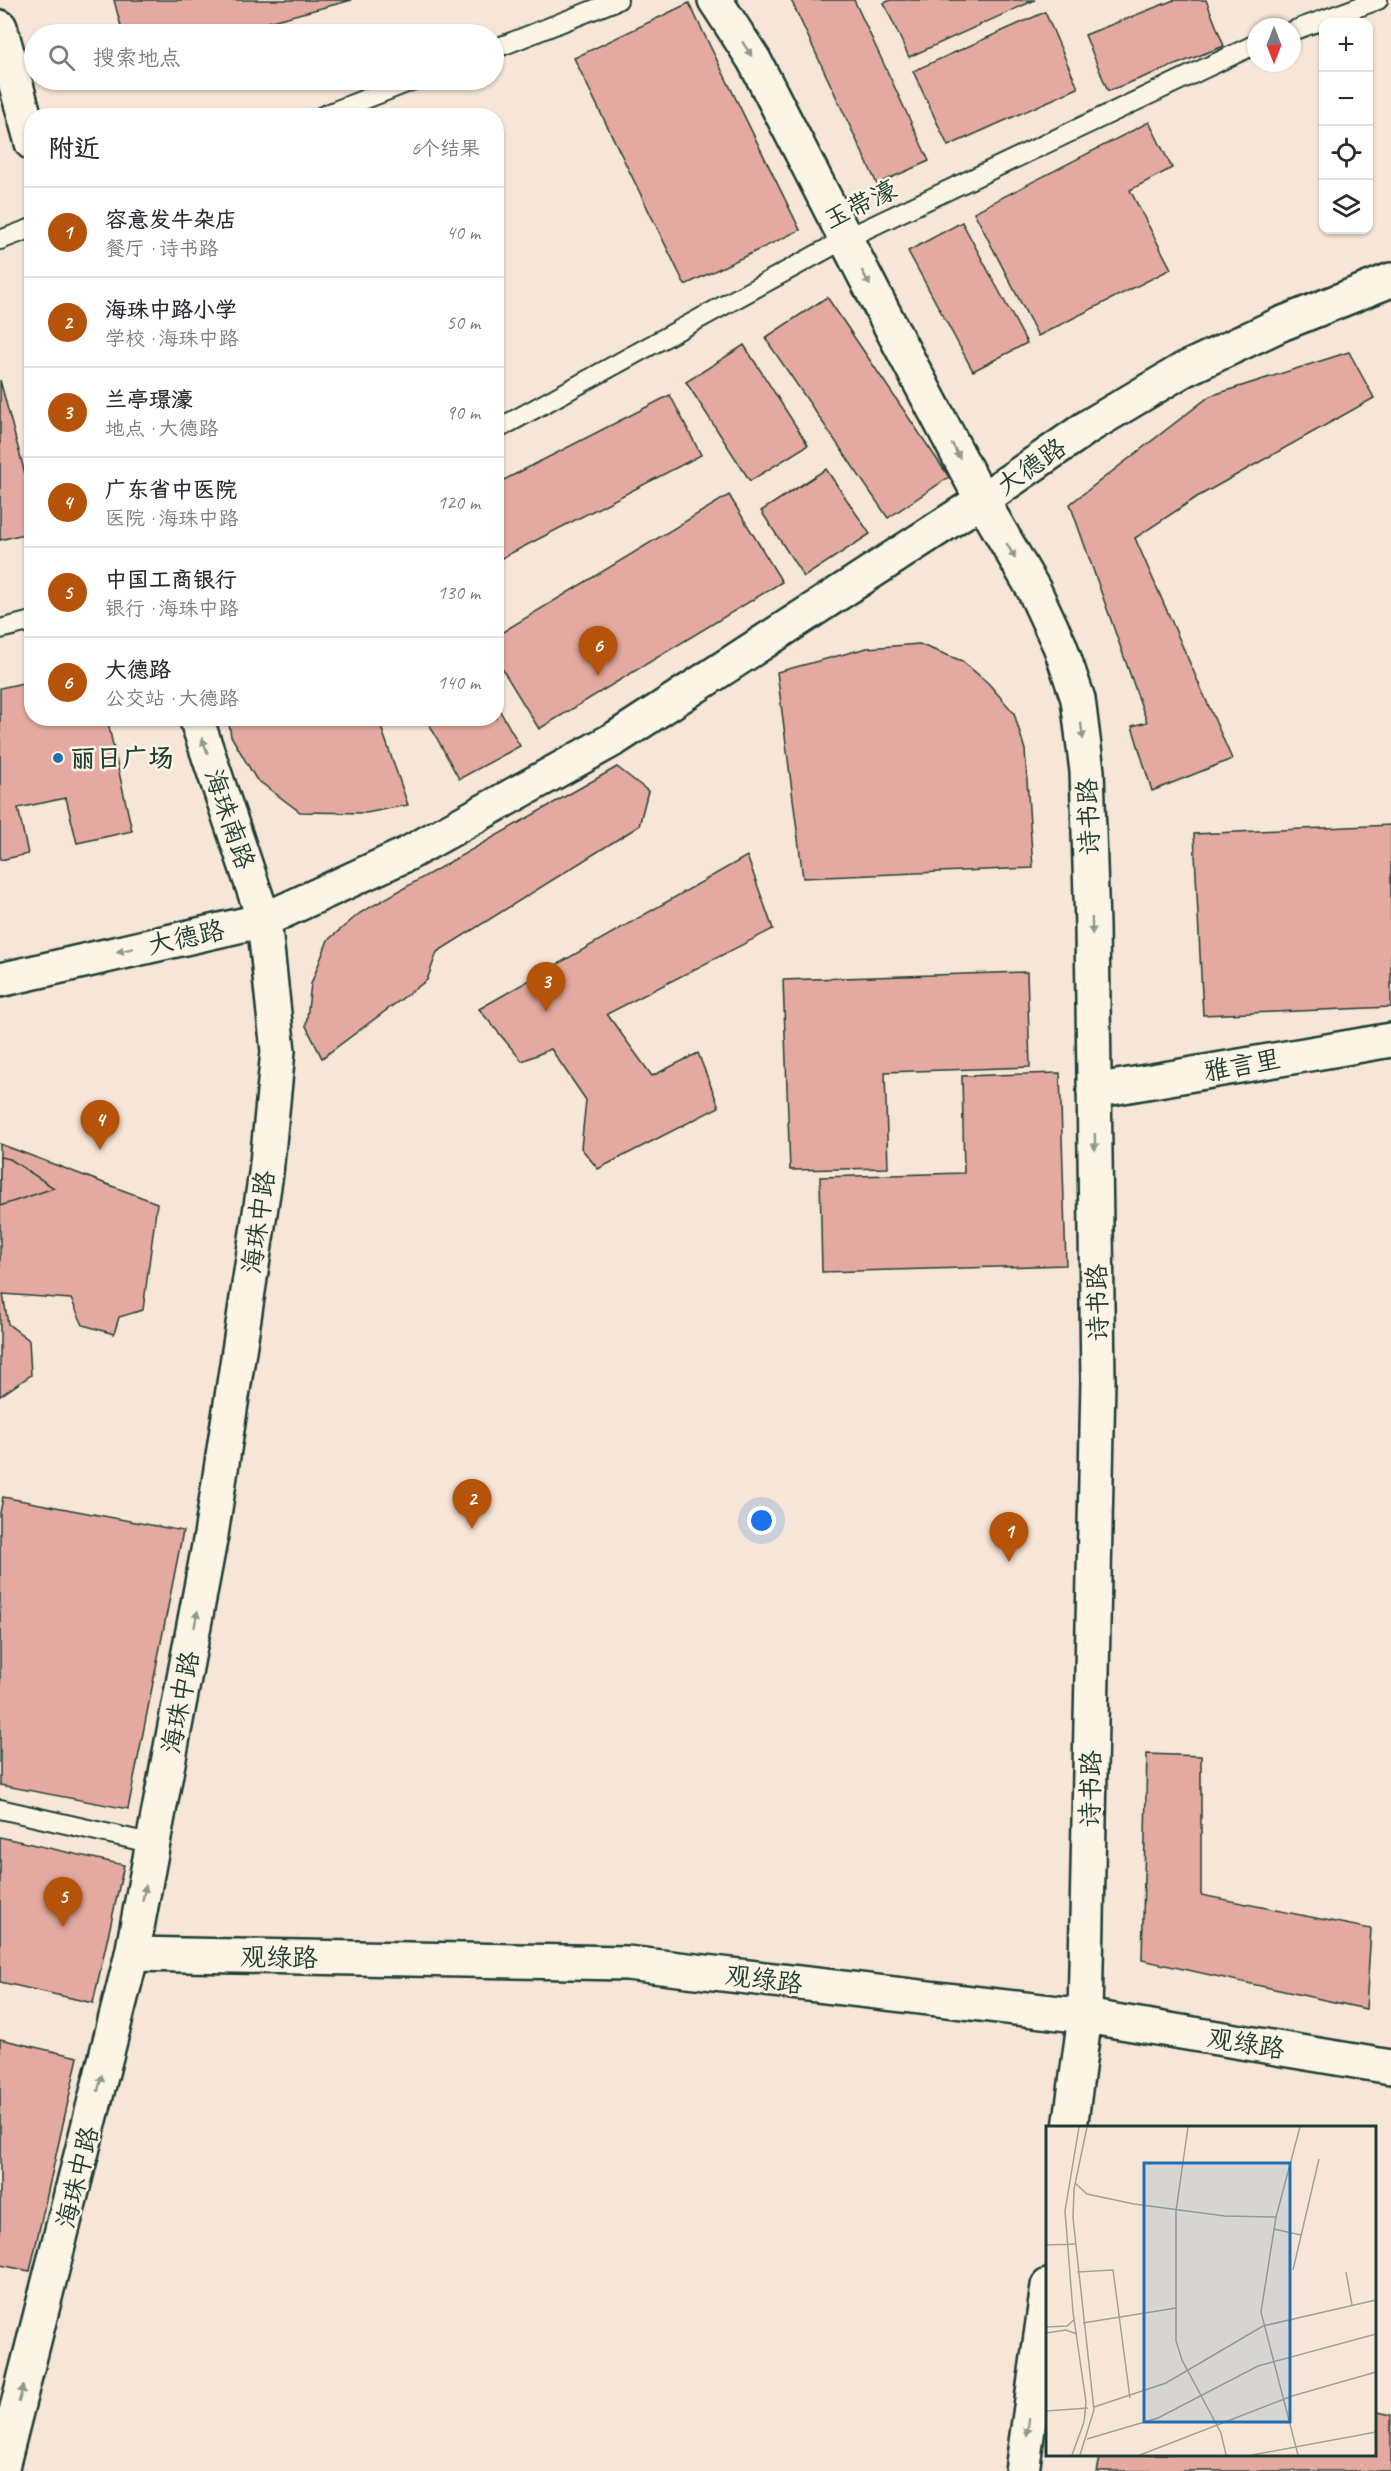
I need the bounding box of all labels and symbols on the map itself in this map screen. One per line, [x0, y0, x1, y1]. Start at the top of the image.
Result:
north arrow [1247, 18, 1301, 72]
one-way arrow [741, 41, 752, 57]
street label: 玉带濠 [818, 173, 903, 236]
one-way arrow [860, 269, 870, 287]
street label: 大德路 [990, 431, 1073, 502]
one-way arrow [951, 442, 961, 459]
one-way arrow [1006, 543, 1017, 559]
pin: 6 [578, 626, 618, 676]
one-way arrow [1077, 722, 1086, 741]
one-way arrow [200, 737, 209, 755]
place label: 丽日广场 [70, 742, 174, 775]
marker: 丽日广场 [51, 751, 65, 765]
street label: 海珠南路 [197, 765, 262, 874]
street label: 诗书路 [1071, 777, 1106, 857]
street label: 大德路 [145, 913, 228, 962]
one-way arrow [1087, 916, 1097, 935]
one-way arrow [115, 946, 134, 955]
pin: 3 [526, 962, 566, 1012]
street label: 雅言里 [1201, 1042, 1283, 1089]
pin: 4 [80, 1100, 120, 1150]
one-way arrow [1090, 1132, 1099, 1151]
street label: 海珠中路 [235, 1168, 282, 1276]
street label: 诗书路 [1080, 1264, 1115, 1342]
pin: 2 [452, 1480, 492, 1529]
your location [747, 1506, 776, 1535]
pin: 1 [990, 1512, 1028, 1562]
one-way arrow [192, 1609, 201, 1628]
street label: 海珠中路 [154, 1648, 207, 1756]
street label: 诗书路 [1073, 1750, 1108, 1828]
pin: 5 [44, 1878, 82, 1927]
one-way arrow [140, 1883, 149, 1902]
street label: 观绿路 [240, 1940, 318, 1975]
street label: 观绿路 [723, 1958, 805, 2001]
street label: 观绿路 [1205, 2021, 1287, 2066]
one-way arrow [96, 2074, 105, 2092]
street label: 海珠中路 [49, 2123, 106, 2232]
inset map [1046, 2126, 1376, 2456]
one-way arrow [17, 2385, 26, 2403]
one-way arrow [1023, 2418, 1032, 2437]

